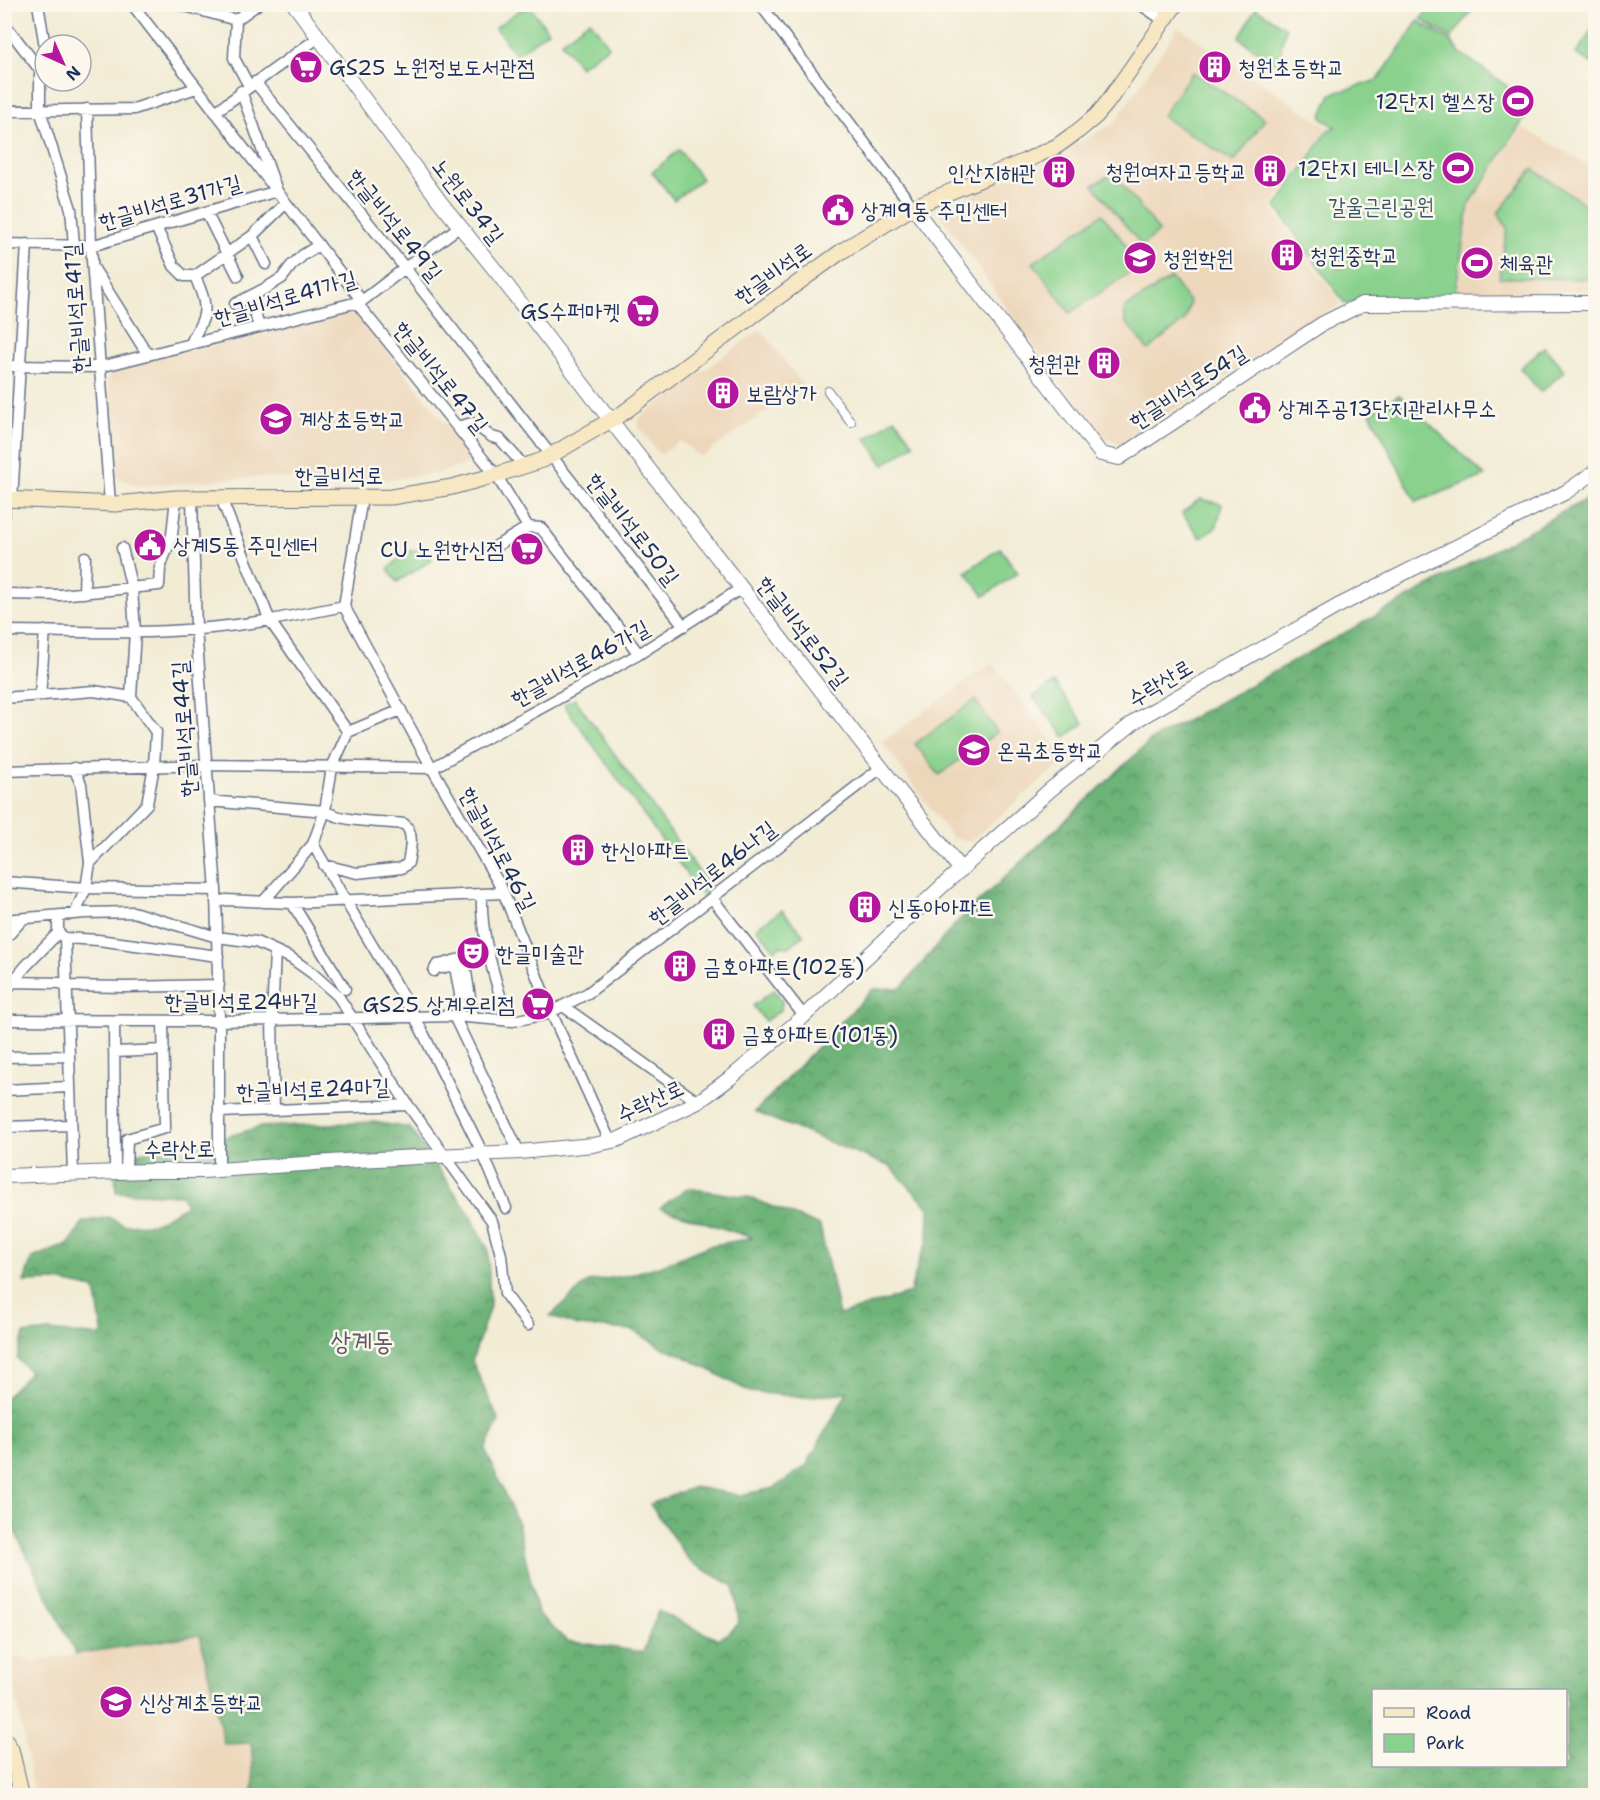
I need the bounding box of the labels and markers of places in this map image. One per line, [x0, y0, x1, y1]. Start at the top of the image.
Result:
supermarket icon: GS25 노원정보도서관점 [288, 49, 324, 85]
building icon: 청원초등학교 [1197, 49, 1233, 85]
place label: GS25 노원정보도서관점 [329, 53, 535, 82]
place label: 청원초등학교 [1238, 53, 1344, 82]
sports icon: 12단지 헬스장 [1500, 83, 1536, 119]
place label: 12단지 헬스장 [1376, 87, 1495, 116]
sports icon: 12단지 테니스장 [1440, 150, 1476, 186]
building icon: 청원여자고등학교 [1252, 153, 1288, 189]
building icon: 인산지해관 [1041, 154, 1077, 190]
place label: 12단지 테니스장 [1298, 154, 1435, 183]
place label: 청원여자고등학교 [1105, 157, 1247, 186]
place label: 인산지해관 [947, 158, 1036, 187]
public building icon: 상계9동 주민센터 [820, 192, 856, 228]
place label: 상계9동 주민센터 [861, 196, 1008, 225]
building icon: 청원중학교 [1269, 237, 1305, 273]
school or university icon: 청원학원 [1122, 240, 1158, 276]
place label: 청원중학교 [1310, 241, 1399, 270]
place label: 청원학원 [1163, 244, 1234, 273]
sports icon: 체육관 [1459, 245, 1495, 281]
place label: 체육관 [1500, 249, 1553, 278]
supermarket icon: GS수퍼마켓 [625, 293, 661, 329]
place label: GS수퍼마켓 [520, 297, 620, 326]
building icon: 청원관 [1086, 345, 1122, 381]
place label: 청원관 [1028, 349, 1081, 378]
building icon: 보람상가 [705, 375, 741, 411]
place label: 보람상가 [746, 379, 817, 408]
public building icon: 상계주공13단지관리사무소 [1237, 390, 1273, 426]
place label: 상계주공13단지관리사무소 [1278, 394, 1496, 423]
school or university icon: 계상초등학교 [258, 401, 294, 437]
place label: 계상초등학교 [299, 405, 405, 434]
public building icon: 상계5동 주민센터 [132, 527, 168, 563]
place label: 상계5동 주민센터 [173, 531, 318, 560]
supermarket icon: CU 노원한신점 [509, 531, 545, 567]
place label: CU 노원한신점 [380, 535, 504, 564]
school or university icon: 온곡초등학교 [956, 732, 992, 768]
place label: 온곡초등학교 [997, 736, 1103, 765]
building icon: 한신아파트 [560, 832, 596, 868]
place label: 한신아파트 [601, 836, 690, 865]
building icon: 신동아아파트 [847, 889, 883, 925]
place label: 신동아아파트 [888, 893, 994, 922]
theatre icon: 한글미술관 [455, 935, 491, 971]
place label: 한글미술관 [496, 939, 585, 968]
building icon: 금호아파트(102동) [662, 948, 698, 984]
place label: 금호아파트(102동) [703, 952, 865, 981]
supermarket icon: GS25 상계우리점 [520, 986, 556, 1022]
place label: GS25 상계우리점 [362, 990, 515, 1019]
building icon: 금호아파트(101동) [701, 1016, 737, 1052]
place label: 금호아파트(101동) [742, 1020, 898, 1049]
school or university icon: 신상계초등학교 [98, 1684, 134, 1720]
place label: 신상계초등학교 [139, 1688, 263, 1717]

